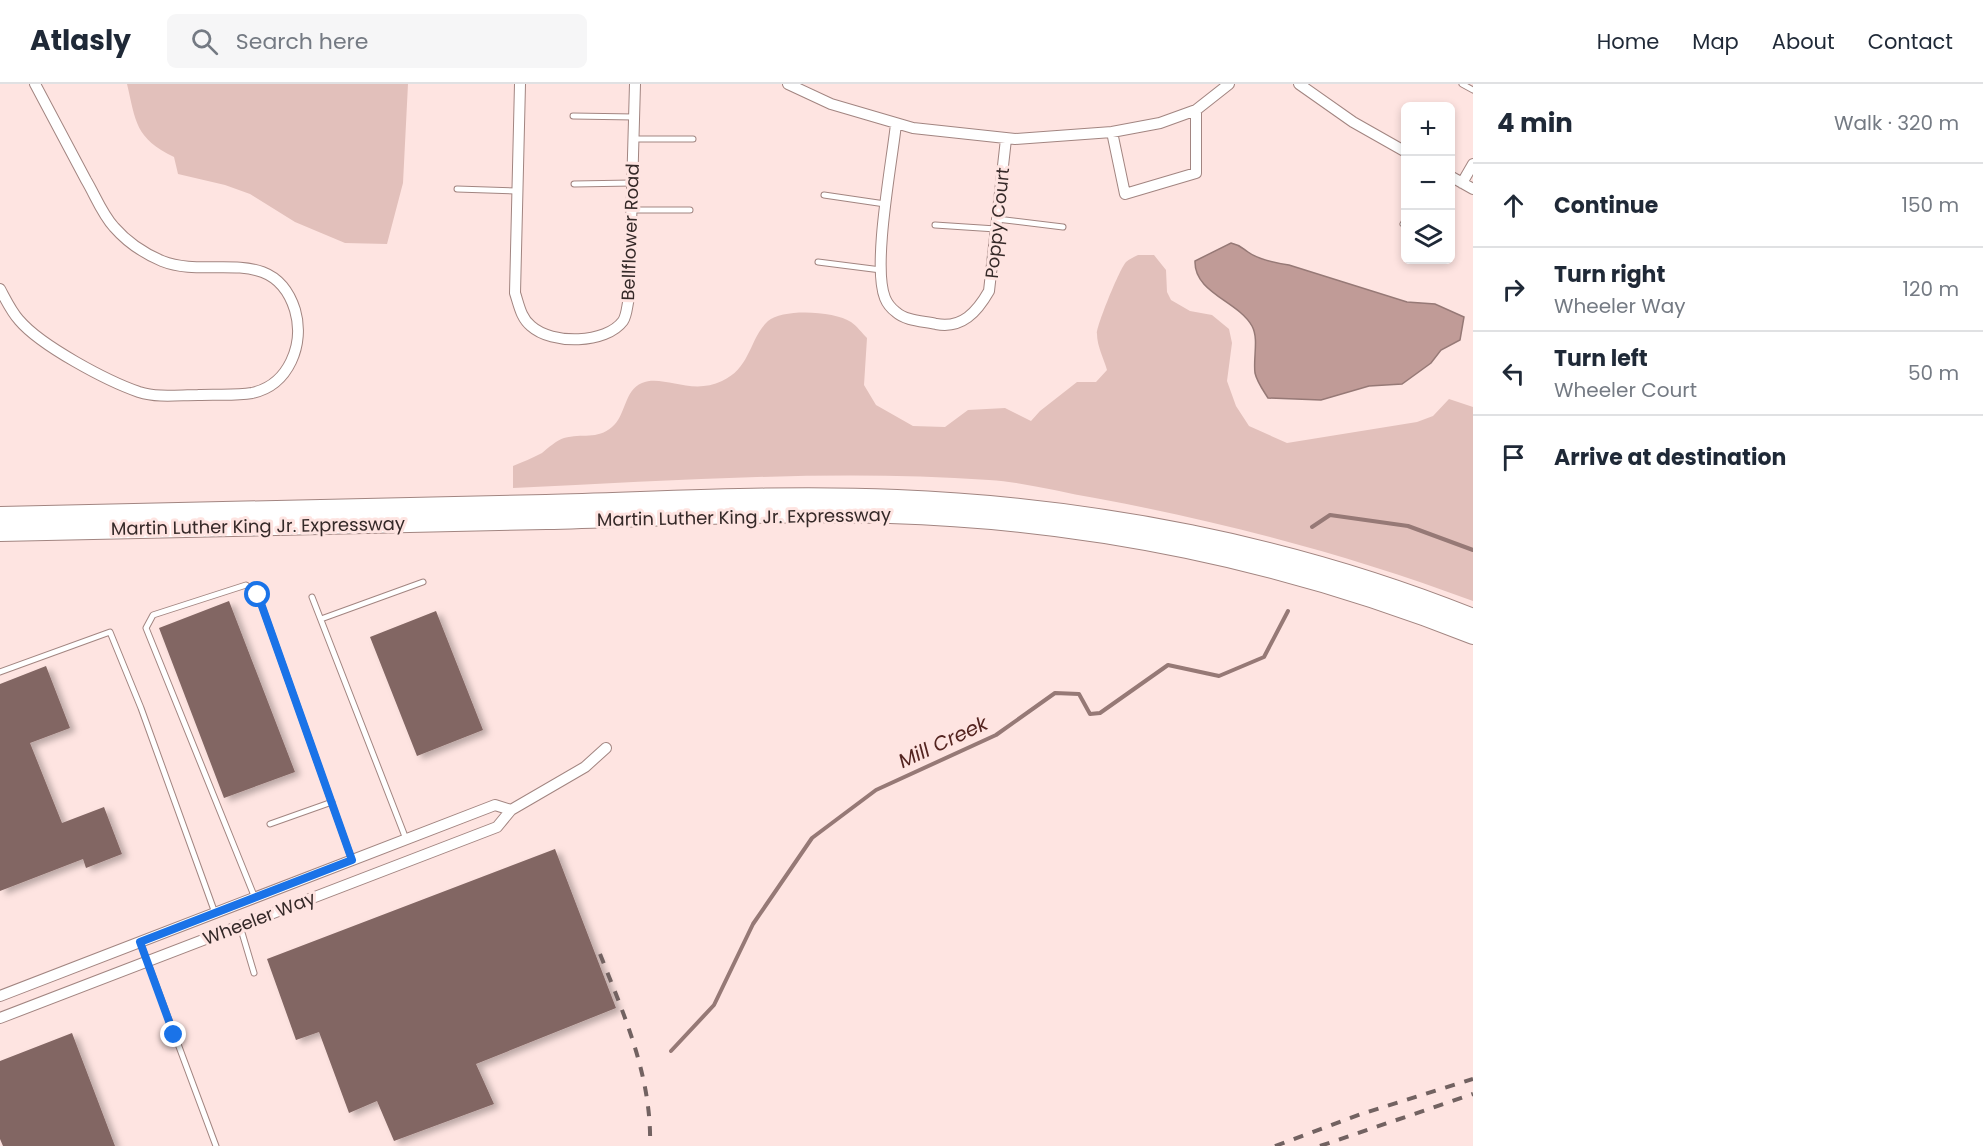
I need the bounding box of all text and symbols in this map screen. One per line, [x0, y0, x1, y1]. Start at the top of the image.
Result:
search box [167, 14, 587, 68]
text: Atlasly [30, 21, 131, 60]
icon: search [188, 25, 221, 58]
text: Search here [236, 26, 368, 57]
text: Home [1597, 27, 1659, 56]
text: Map [1692, 27, 1739, 56]
text: About [1772, 27, 1835, 56]
text: Contact [1868, 27, 1953, 56]
map controls [1401, 102, 1455, 264]
button: + [1401, 102, 1455, 156]
text: 4 min [1497, 105, 1573, 141]
text: Walk · 320 m [1834, 109, 1959, 137]
button: − [1401, 156, 1455, 210]
street label: Bellflower Road [615, 163, 645, 301]
street label: Poppy Court [979, 166, 1015, 280]
icon: ahead [1497, 189, 1530, 222]
text: Continue [1554, 190, 1658, 221]
text: 150 m [1902, 191, 1959, 219]
button: layers [1401, 210, 1455, 264]
text: Turn right [1554, 259, 1665, 290]
icon: right [1497, 273, 1530, 306]
text: 120 m [1903, 275, 1959, 303]
text: Wheeler Way [1554, 292, 1686, 320]
text: Turn left [1554, 343, 1648, 374]
icon: left [1497, 357, 1530, 390]
text: 50 m [1908, 359, 1959, 387]
text: Wheeler Court [1554, 376, 1697, 404]
icon: arrive [1497, 441, 1530, 474]
text: Arrive at destination [1554, 442, 1786, 473]
street label: Martin Luther King Jr. Expressway [597, 502, 891, 532]
street label: Martin Luther King Jr. Expressway [111, 511, 405, 541]
route start [244, 581, 270, 607]
water label: Mill Creek [894, 708, 994, 775]
street label: Wheeler Way [199, 885, 319, 951]
route end [160, 1021, 186, 1047]

